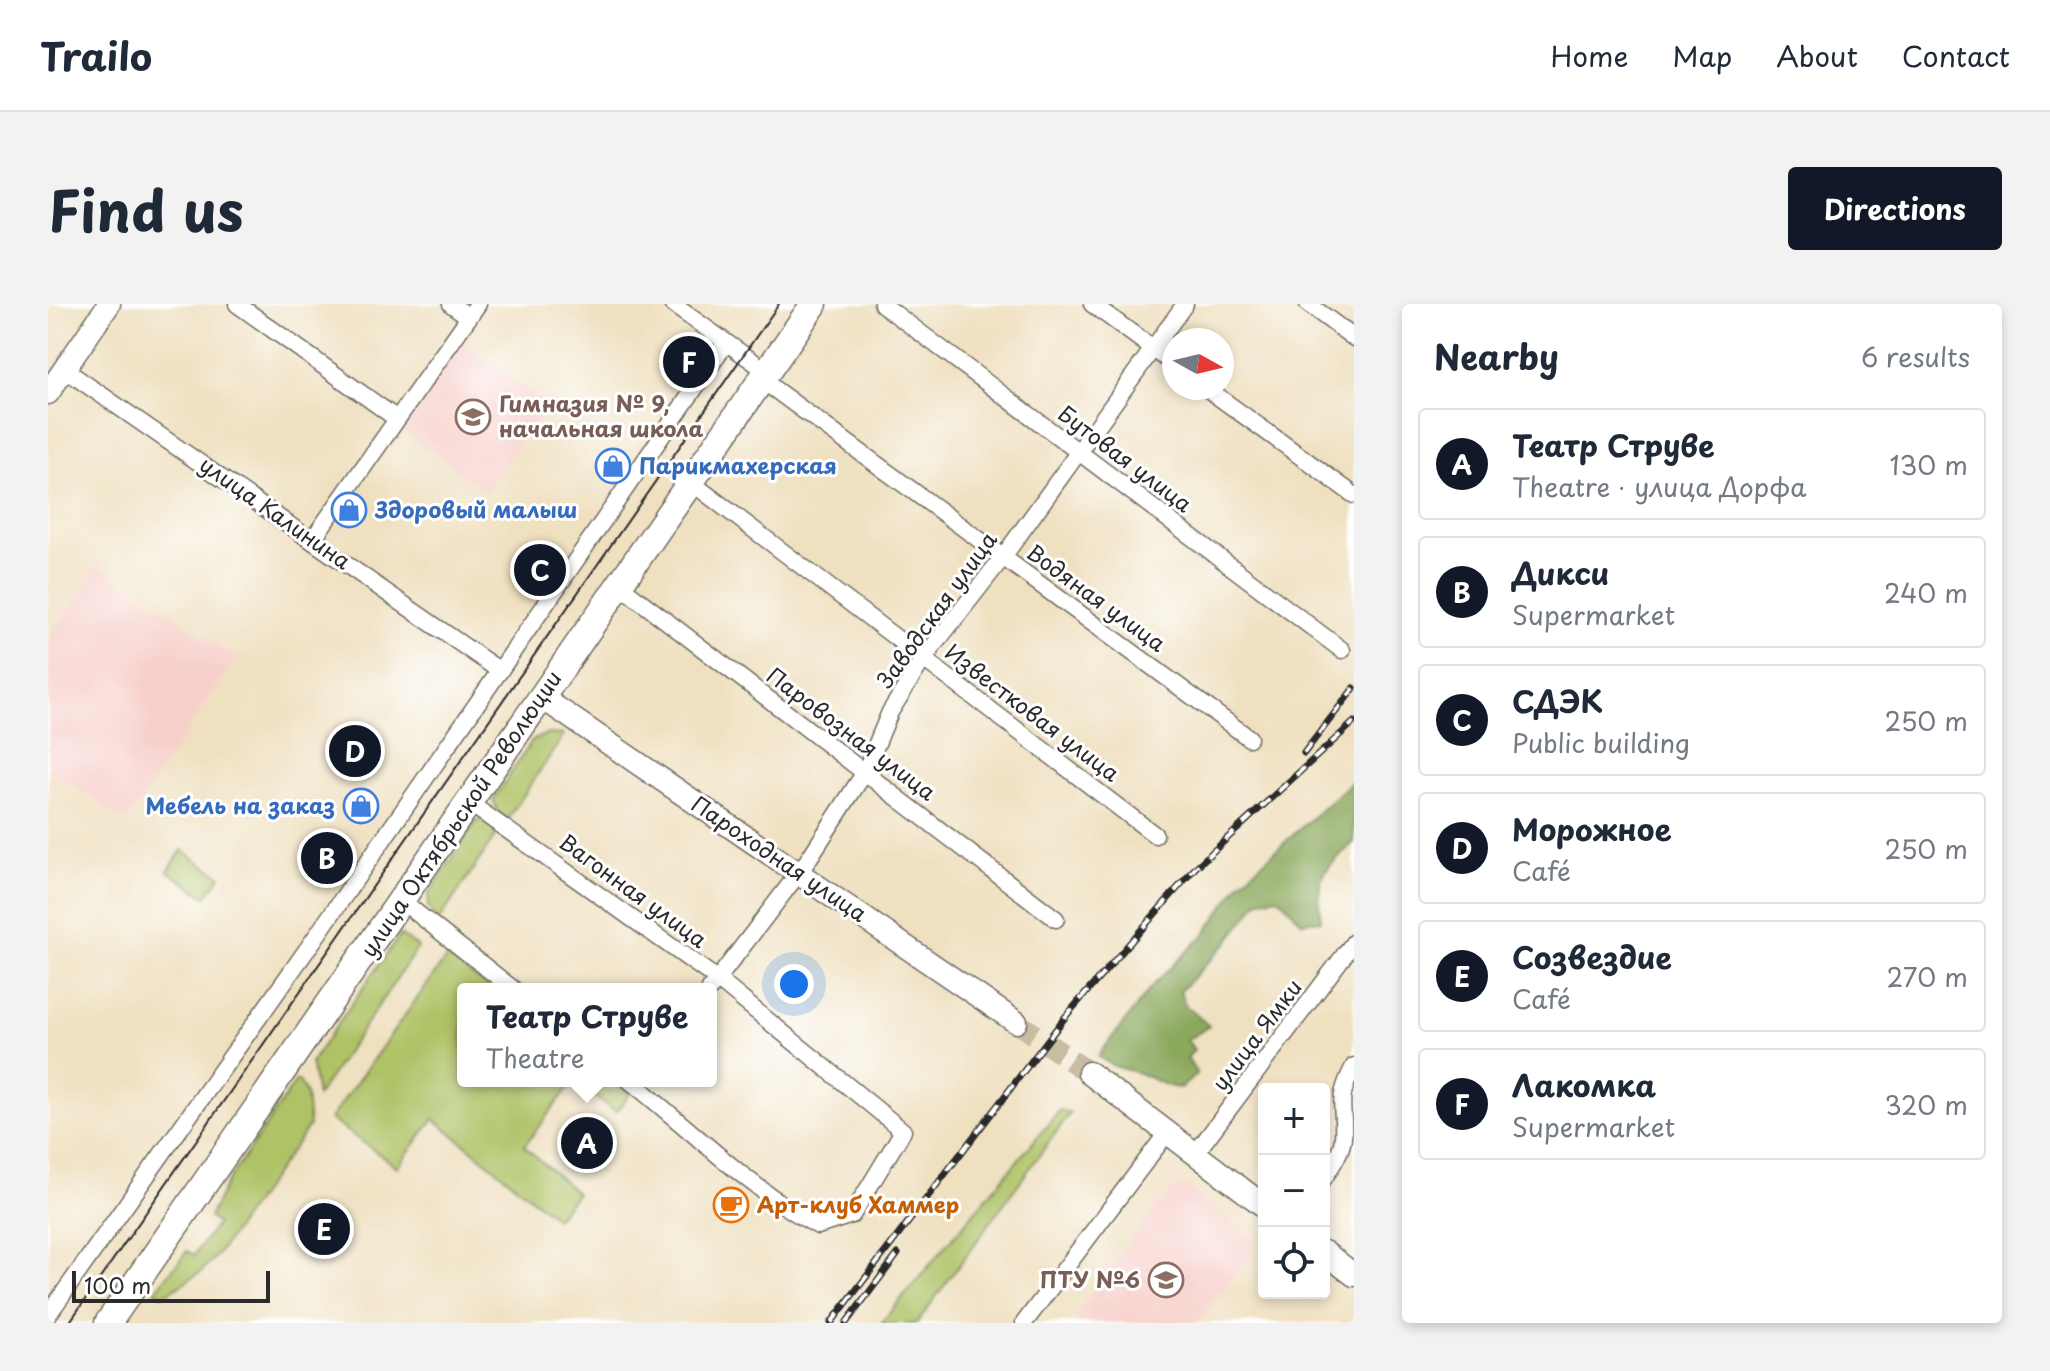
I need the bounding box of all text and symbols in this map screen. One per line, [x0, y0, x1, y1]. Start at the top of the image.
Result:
text: Trailo [40, 27, 152, 84]
text: Home [1550, 34, 1628, 77]
text: Map [1672, 34, 1732, 77]
text: About [1776, 34, 1858, 77]
text: Contact [1902, 34, 2010, 77]
text: Find us [48, 166, 244, 251]
button: Directions [1788, 167, 2002, 250]
north arrow [1162, 328, 1234, 400]
text: Nearby [1434, 330, 1559, 382]
pin: F [663, 332, 715, 392]
text: 6 results [1861, 337, 1970, 376]
place label: Гимназия № 9, начальная школа [499, 386, 704, 444]
street label: Бутовая улица [1052, 396, 1200, 519]
school or university icon: Гимназия № 9, начальная школа [454, 398, 492, 436]
text: Театр Струве [1512, 422, 1715, 467]
text: A [1452, 445, 1472, 484]
text: 130 m [1889, 445, 1968, 484]
street label: улица Калинина [194, 447, 358, 576]
shop icon: Парикмахерская [594, 447, 632, 485]
place label: Парикмахерская [639, 448, 837, 481]
text: Theatre · улица Дорфа [1512, 467, 1806, 506]
shop icon: Здоровый малыш [330, 491, 368, 529]
place label: Здоровый малыш [374, 492, 577, 525]
street label: Заводская улица [868, 524, 1004, 694]
street label: Водяная улица [1021, 535, 1173, 659]
pin: C [514, 540, 566, 600]
text: Дикси [1512, 550, 1609, 595]
text: B [1453, 573, 1471, 612]
text: 240 m [1884, 573, 1968, 612]
text: Supermarket [1512, 595, 1675, 634]
street label: Известковая улица [939, 635, 1127, 789]
street label: Паровозная улица [760, 658, 943, 808]
street label: улица Октябрьской Революции [351, 663, 568, 963]
text: СДЭК [1512, 678, 1603, 723]
text: C [1452, 701, 1472, 740]
text: 250 m [1884, 701, 1968, 740]
pin: D [329, 721, 381, 781]
text: Public building [1512, 723, 1690, 762]
shop icon: Мебель на заказ [342, 787, 380, 825]
street label: Пароходная улица [686, 787, 874, 929]
place label: Мебель на заказ [145, 788, 335, 821]
text: Морожное [1512, 806, 1672, 851]
street label: Вагонная улица [553, 825, 715, 955]
pin: B [301, 828, 353, 888]
text: D [1452, 829, 1472, 868]
text: 250 m [1884, 829, 1968, 868]
text: Café [1512, 851, 1571, 890]
text: Созвездие [1512, 934, 1672, 979]
text: E [1454, 957, 1470, 996]
text: 270 m [1887, 957, 1968, 996]
your location [774, 964, 814, 1004]
street label: улица Ямки [1203, 971, 1309, 1097]
text: Café [1512, 979, 1571, 1018]
popup [457, 983, 717, 1087]
text: Театр Струве [486, 993, 688, 1038]
text: Theatre [486, 1038, 584, 1077]
text: Лакомка [1512, 1062, 1656, 1107]
map controls [1258, 1083, 1330, 1299]
button: + [1258, 1083, 1330, 1155]
text: F [1454, 1085, 1470, 1124]
text: 320 m [1884, 1085, 1968, 1124]
text: Supermarket [1512, 1107, 1675, 1146]
pin: A [561, 1113, 613, 1173]
button: − [1258, 1155, 1330, 1227]
cafe icon: Арт-клуб Хаммер [712, 1186, 750, 1224]
place label: Арт-клуб Хаммер [757, 1187, 959, 1220]
pin: E [298, 1199, 350, 1259]
button: locate [1258, 1227, 1330, 1299]
school or university icon: ПТУ №6 [1147, 1261, 1185, 1299]
place label: ПТУ №6 [1040, 1262, 1140, 1295]
scale bar [72, 1267, 270, 1303]
text: 100 m [84, 1268, 151, 1301]

